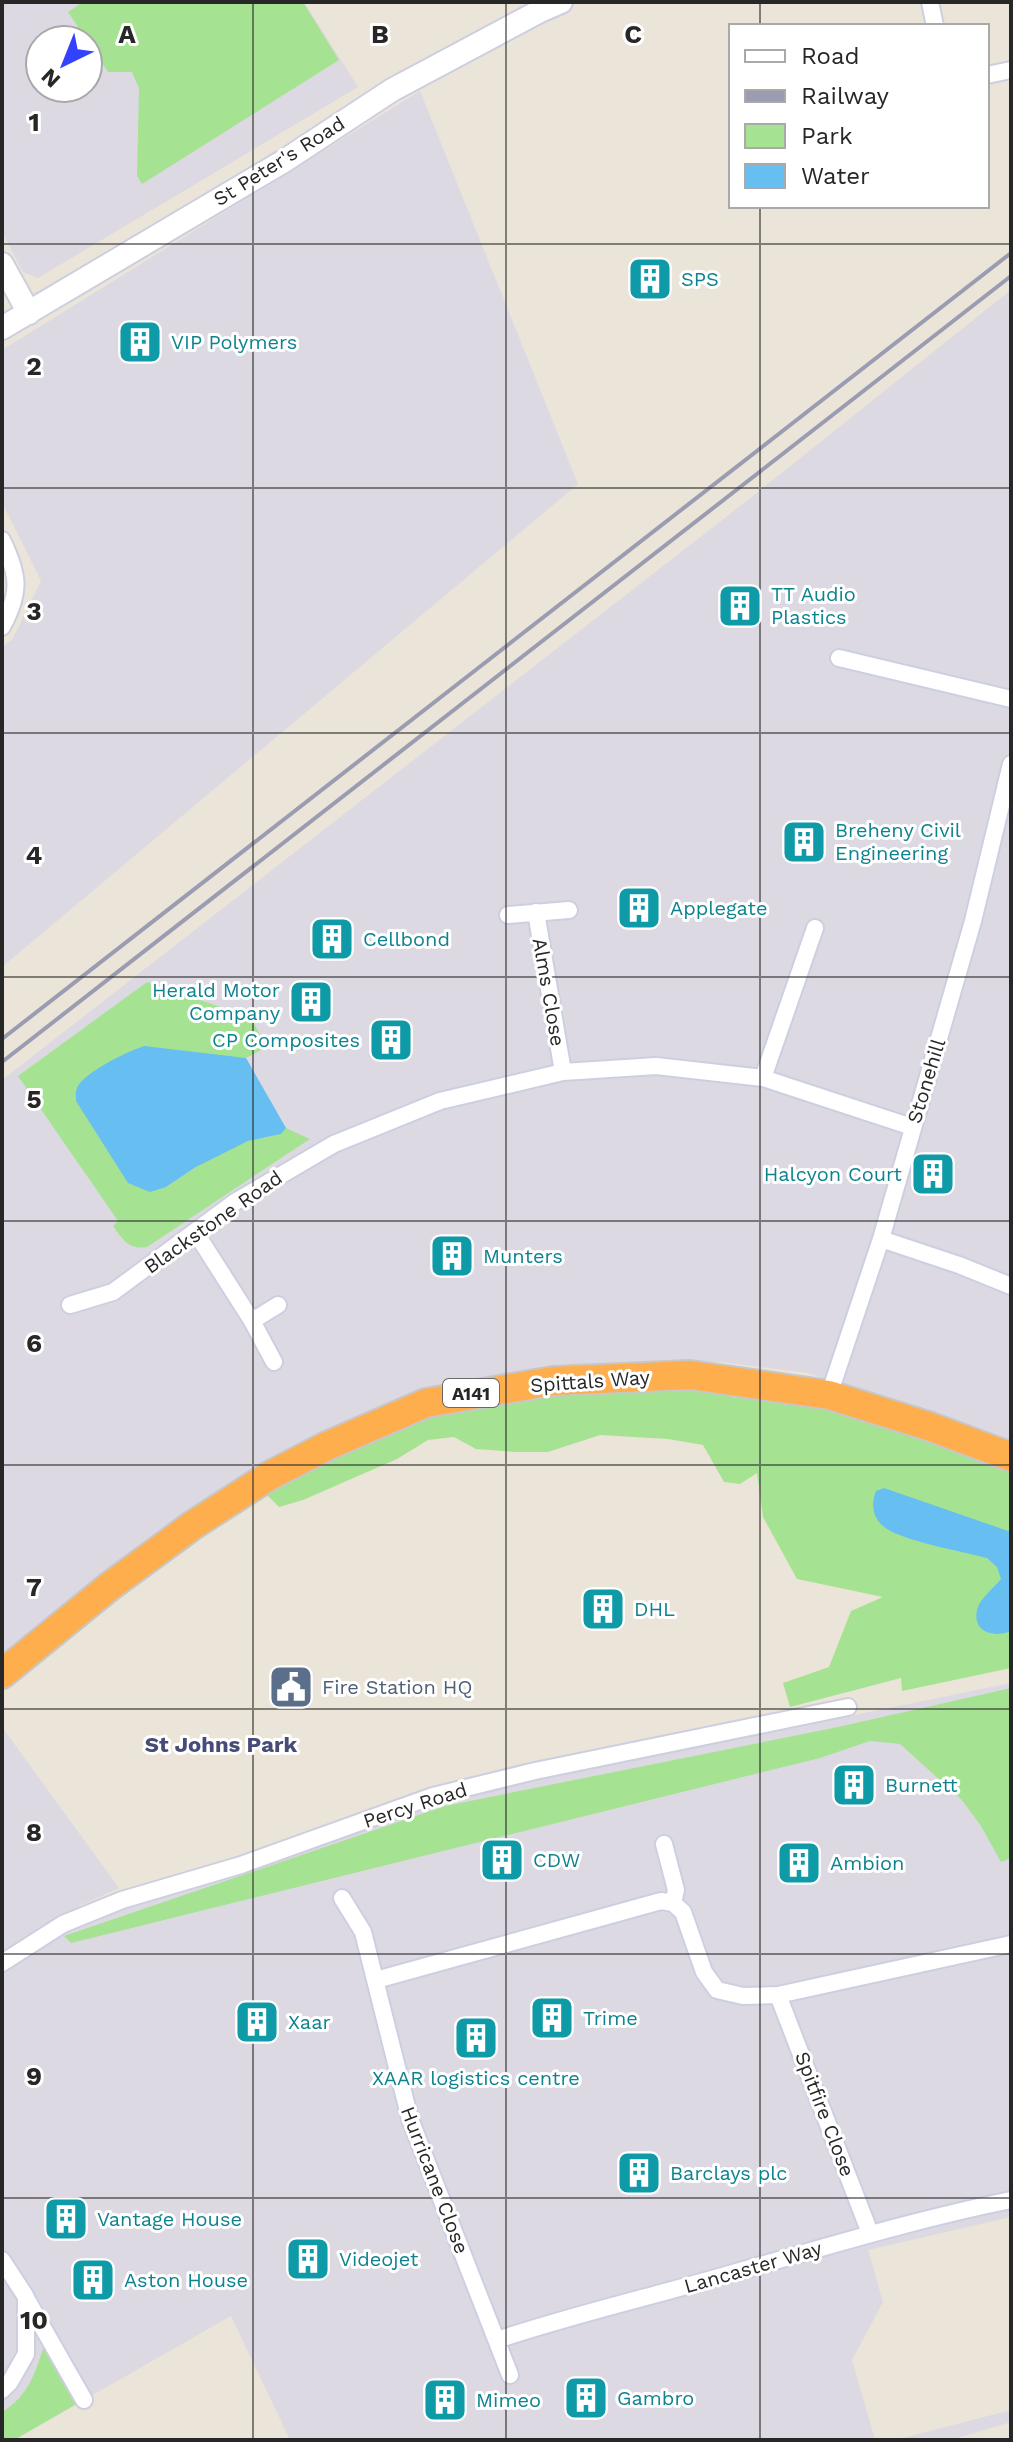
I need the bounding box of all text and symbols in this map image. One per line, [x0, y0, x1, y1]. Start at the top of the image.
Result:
text: A [118, 19, 136, 49]
text: B [371, 19, 389, 49]
text: C [624, 19, 642, 49]
north arrow [24, 24, 104, 104]
legend [729, 24, 989, 208]
text: Road [801, 42, 860, 70]
text: N [36, 64, 65, 93]
text: Railway [801, 82, 890, 110]
text: 1 [28, 107, 40, 137]
street label: St Peter's Road [209, 111, 349, 211]
text: Park [801, 122, 853, 150]
text: Water [801, 162, 870, 190]
building icon: SPS [626, 255, 674, 303]
place label: SPS [681, 267, 719, 291]
building icon: VIP Polymers [116, 318, 164, 366]
place label: VIP Polymers [171, 330, 297, 354]
text: 2 [26, 351, 42, 381]
building icon: TT Audio Plastics [716, 582, 764, 630]
place label: TT Audio Plastics [771, 582, 856, 629]
text: 3 [26, 596, 42, 626]
building icon: Breheny Civil Engineering [780, 818, 828, 866]
place label: Breheny Civil Engineering [835, 818, 961, 865]
text: 4 [26, 840, 43, 870]
building icon: Applegate [615, 884, 663, 932]
place label: Applegate [670, 896, 767, 920]
building icon: Cellbond [308, 915, 356, 963]
place label: Cellbond [363, 927, 450, 951]
street label: Alms Close [528, 936, 570, 1048]
place label: Herald Motor Company [152, 978, 281, 1025]
building icon: Herald Motor Company [287, 978, 335, 1026]
building icon: CP Composites [367, 1016, 415, 1064]
place label: CP Composites [212, 1028, 360, 1052]
street label: Stonehill [902, 1036, 950, 1126]
text: 5 [26, 1084, 42, 1114]
building icon: Halcyon Court [909, 1150, 957, 1198]
place label: Halcyon Court [764, 1162, 903, 1186]
street label: Blackstone Road [139, 1165, 287, 1279]
building icon: Munters [428, 1232, 476, 1280]
place label: Munters [483, 1244, 563, 1268]
text: 6 [26, 1328, 42, 1358]
street label: Spittals Way [529, 1365, 651, 1397]
road number: A141 [443, 1379, 499, 1407]
text: 7 [26, 1572, 42, 1602]
building icon: DHL [579, 1585, 627, 1633]
place label: DHL [634, 1597, 675, 1621]
public building icon: Fire Station HQ [267, 1663, 315, 1711]
place label: Fire Station HQ [322, 1675, 472, 1699]
district label: St Johns Park [145, 1732, 297, 1757]
building icon: Burnett [830, 1761, 878, 1809]
place label: Burnett [885, 1773, 958, 1797]
street label: Percy Road [360, 1777, 470, 1833]
text: 8 [26, 1817, 42, 1847]
building icon: CDW [478, 1836, 526, 1884]
building icon: Ambion [775, 1839, 823, 1887]
place label: CDW [533, 1848, 580, 1872]
place label: Ambion [830, 1851, 905, 1875]
building icon: Trime [528, 1994, 576, 2042]
building icon: Xaar [233, 1998, 281, 2046]
place label: Trime [583, 2006, 638, 2030]
place label: Xaar [288, 2010, 331, 2034]
building icon: XAAR logistics centre [452, 2014, 500, 2062]
street label: Spitfire Close [790, 2048, 860, 2180]
text: 9 [26, 2061, 42, 2091]
place label: XAAR logistics centre [372, 2066, 580, 2090]
street label: Hurricane Close [396, 2103, 474, 2257]
building icon: Barclays plc [615, 2149, 663, 2197]
place label: Barclays plc [670, 2161, 788, 2185]
building icon: Vantage House [42, 2195, 90, 2243]
place label: Vantage House [97, 2207, 242, 2231]
building icon: Videojet [284, 2235, 332, 2283]
street label: Lancaster Way [681, 2236, 825, 2298]
place label: Videojet [339, 2247, 419, 2271]
building icon: Aston House [69, 2256, 117, 2304]
place label: Aston House [124, 2268, 248, 2292]
text: 10 [20, 2305, 48, 2335]
building icon: Gambro [562, 2374, 610, 2422]
building icon: Mimeo [421, 2376, 469, 2424]
place label: Gambro [617, 2386, 694, 2410]
place label: Mimeo [476, 2388, 541, 2412]

